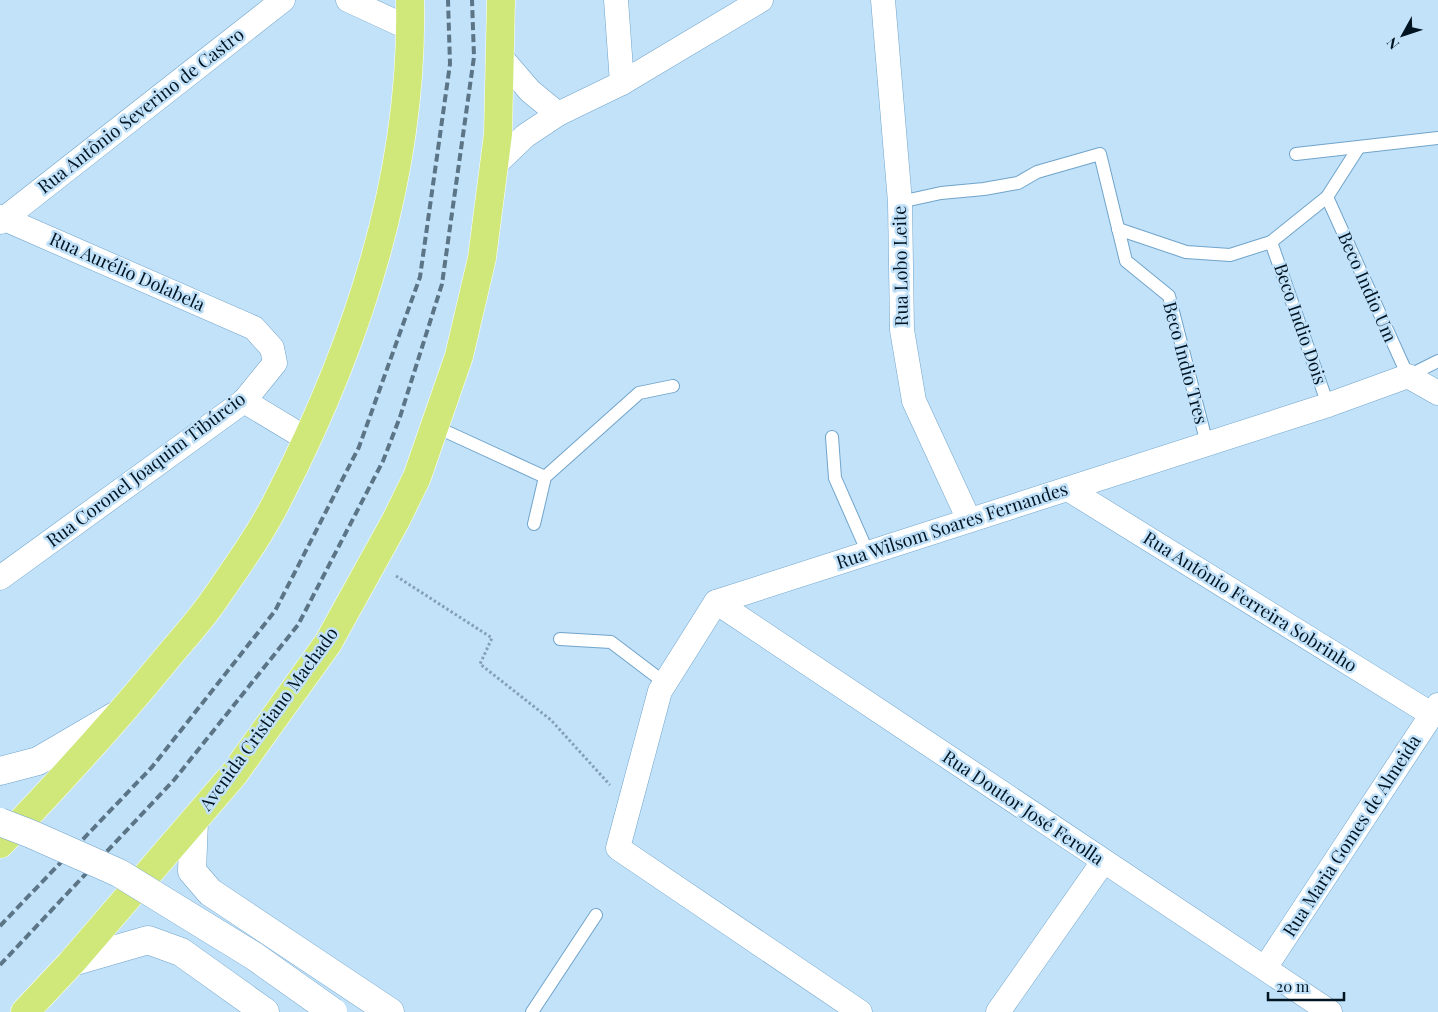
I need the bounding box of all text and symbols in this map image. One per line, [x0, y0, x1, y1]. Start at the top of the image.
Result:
north arrow [1378, 10, 1428, 60]
street label: Rua Antônio Severino de Castro [32, 22, 249, 198]
text: N [1382, 34, 1403, 54]
street label: Rua Lobo Leite [887, 205, 913, 327]
street label: Rua Aurélio Dolabela [46, 226, 209, 316]
street label: Beco Indio Um [1333, 228, 1403, 346]
street label: Beco Indio Dois [1269, 260, 1333, 387]
street label: Beco Indio Tres [1158, 299, 1214, 427]
street label: Rua Coronel Joaquim Tibúrcio [41, 386, 250, 552]
street label: Rua Wilsom Soares Fernandes [833, 476, 1071, 574]
street label: Rua Antônio Ferreira Sobrinho [1139, 525, 1362, 677]
street label: Avenida Cristiano Machado [193, 622, 343, 816]
street label: Rua Maria Gomes de Almeida [1277, 730, 1426, 941]
street label: Rua Doutor José Ferolla [938, 744, 1109, 870]
scale bar [1268, 970, 1344, 1002]
text: 20 m [1276, 976, 1310, 996]

